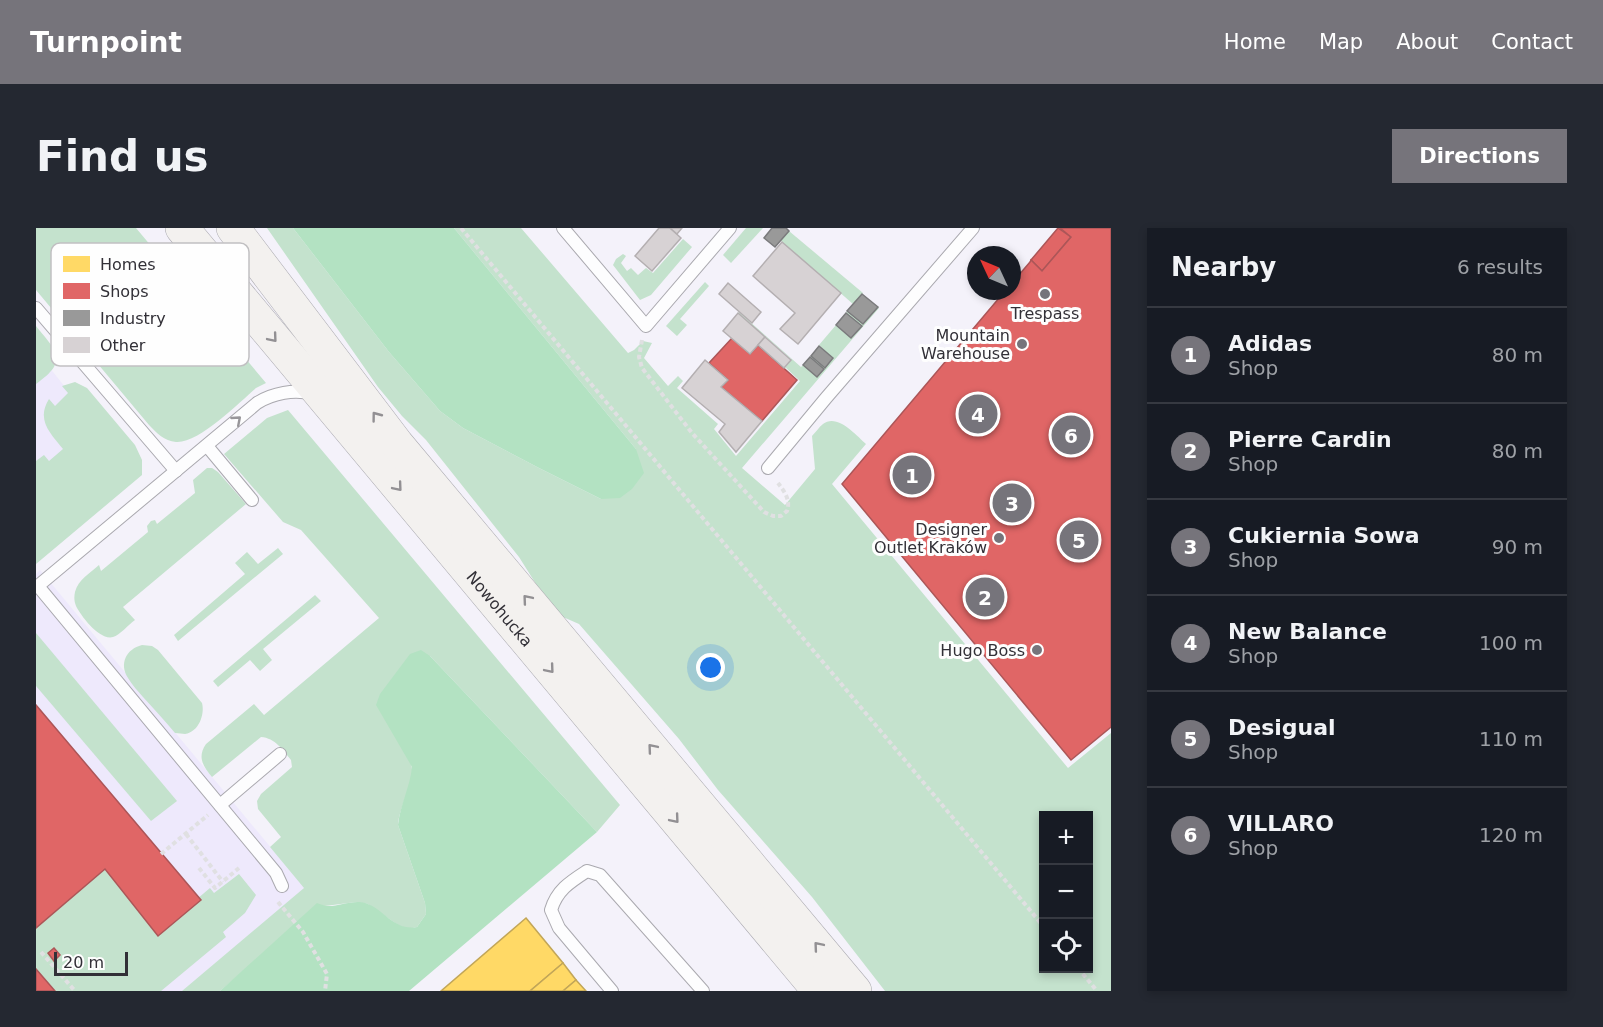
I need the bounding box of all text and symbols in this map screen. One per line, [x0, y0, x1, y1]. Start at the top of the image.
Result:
text: Turnpoint [30, 26, 182, 59]
text: Home [1224, 30, 1286, 54]
text: Map [1319, 30, 1363, 54]
text: About [1396, 30, 1458, 54]
text: Contact [1491, 30, 1573, 54]
button: Directions [1392, 129, 1567, 183]
text: Find us [36, 132, 209, 181]
legend [51, 243, 249, 366]
north arrow [967, 246, 1021, 300]
text: Nearby [1171, 252, 1276, 282]
text: Homes [100, 255, 156, 274]
text: 6 results [1457, 255, 1543, 279]
text: Shops [100, 282, 149, 301]
marker: Trespass [1038, 287, 1052, 301]
place label: Trespass [1010, 304, 1079, 323]
text: Industry [100, 309, 166, 328]
place label: Mountain Warehouse [921, 326, 1010, 363]
one-way arrow [266, 331, 277, 342]
text: Adidas [1228, 331, 1312, 356]
text: Other [100, 336, 146, 355]
marker: Mountain Warehouse [1015, 337, 1029, 351]
text: 1 [1184, 343, 1197, 367]
text: 80 m [1492, 343, 1543, 367]
text: Shop [1228, 356, 1278, 380]
pin: 4 [958, 392, 998, 436]
one-way arrow [372, 412, 383, 423]
pin: 6 [1052, 412, 1090, 458]
one-way arrow [230, 416, 241, 427]
text: Pierre Cardin [1228, 427, 1392, 452]
text: 2 [1184, 439, 1197, 463]
text: 80 m [1492, 439, 1543, 463]
pin: 1 [892, 452, 932, 498]
text: Shop [1228, 452, 1278, 476]
pin: 3 [992, 480, 1032, 526]
one-way arrow [391, 481, 402, 492]
pin: 5 [1060, 518, 1098, 562]
place label: Designer Outlet Kraków [874, 520, 987, 557]
text: Cukiernia Sowa [1228, 523, 1420, 548]
marker: Designer Outlet Kraków [992, 531, 1006, 545]
text: 3 [1184, 535, 1197, 559]
text: 90 m [1492, 535, 1543, 559]
text: Shop [1228, 548, 1278, 572]
street label: Nowohucka [463, 567, 537, 650]
pin: 2 [966, 574, 1004, 620]
one-way arrow [523, 595, 534, 606]
text: New Balance [1228, 619, 1387, 644]
text: 4 [1184, 631, 1197, 655]
text: 100 m [1479, 631, 1543, 655]
place label: Hugo Boss [940, 641, 1025, 660]
marker: Hugo Boss [1030, 643, 1044, 657]
text: Shop [1228, 644, 1278, 668]
your location [696, 653, 725, 682]
one-way arrow [543, 662, 554, 673]
text: Desigual [1228, 715, 1336, 740]
text: 5 [1184, 727, 1197, 751]
text: 110 m [1479, 727, 1543, 751]
text: Shop [1228, 740, 1278, 764]
one-way arrow [648, 744, 659, 755]
map controls [1039, 811, 1093, 973]
button: + [1039, 811, 1093, 865]
text: VILLARO [1228, 811, 1334, 836]
one-way arrow [668, 812, 679, 823]
text: 6 [1184, 823, 1197, 847]
text: 120 m [1479, 823, 1543, 847]
text: Shop [1228, 836, 1278, 860]
button: − [1039, 865, 1093, 919]
button: locate [1039, 919, 1093, 973]
one-way arrow [814, 942, 825, 953]
scale bar [54, 949, 128, 976]
text: 20 m [63, 953, 104, 972]

